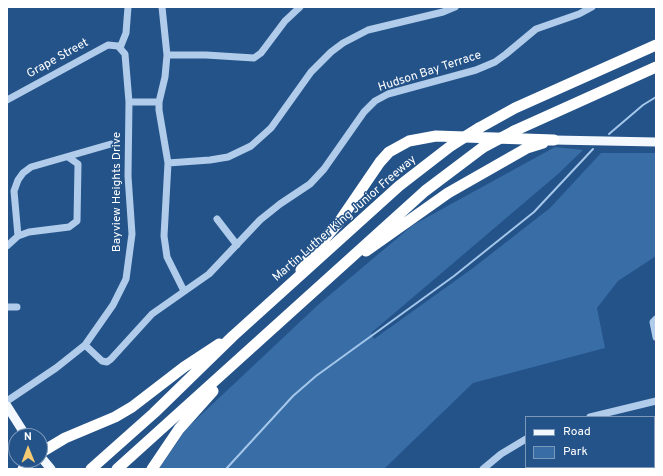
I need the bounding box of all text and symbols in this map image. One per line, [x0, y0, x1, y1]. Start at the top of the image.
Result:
street label: Grape Street [25, 36, 91, 82]
street label: Hudson Bay Terrace [377, 49, 483, 95]
street label: Bayview Heights Drive [111, 132, 125, 252]
street label: Martin Luther King Junior Freeway [270, 153, 420, 285]
legend [525, 416, 655, 468]
text: Road [563, 424, 591, 440]
north arrow [8, 428, 48, 468]
text: N [24, 430, 32, 444]
text: Park [563, 444, 588, 460]

